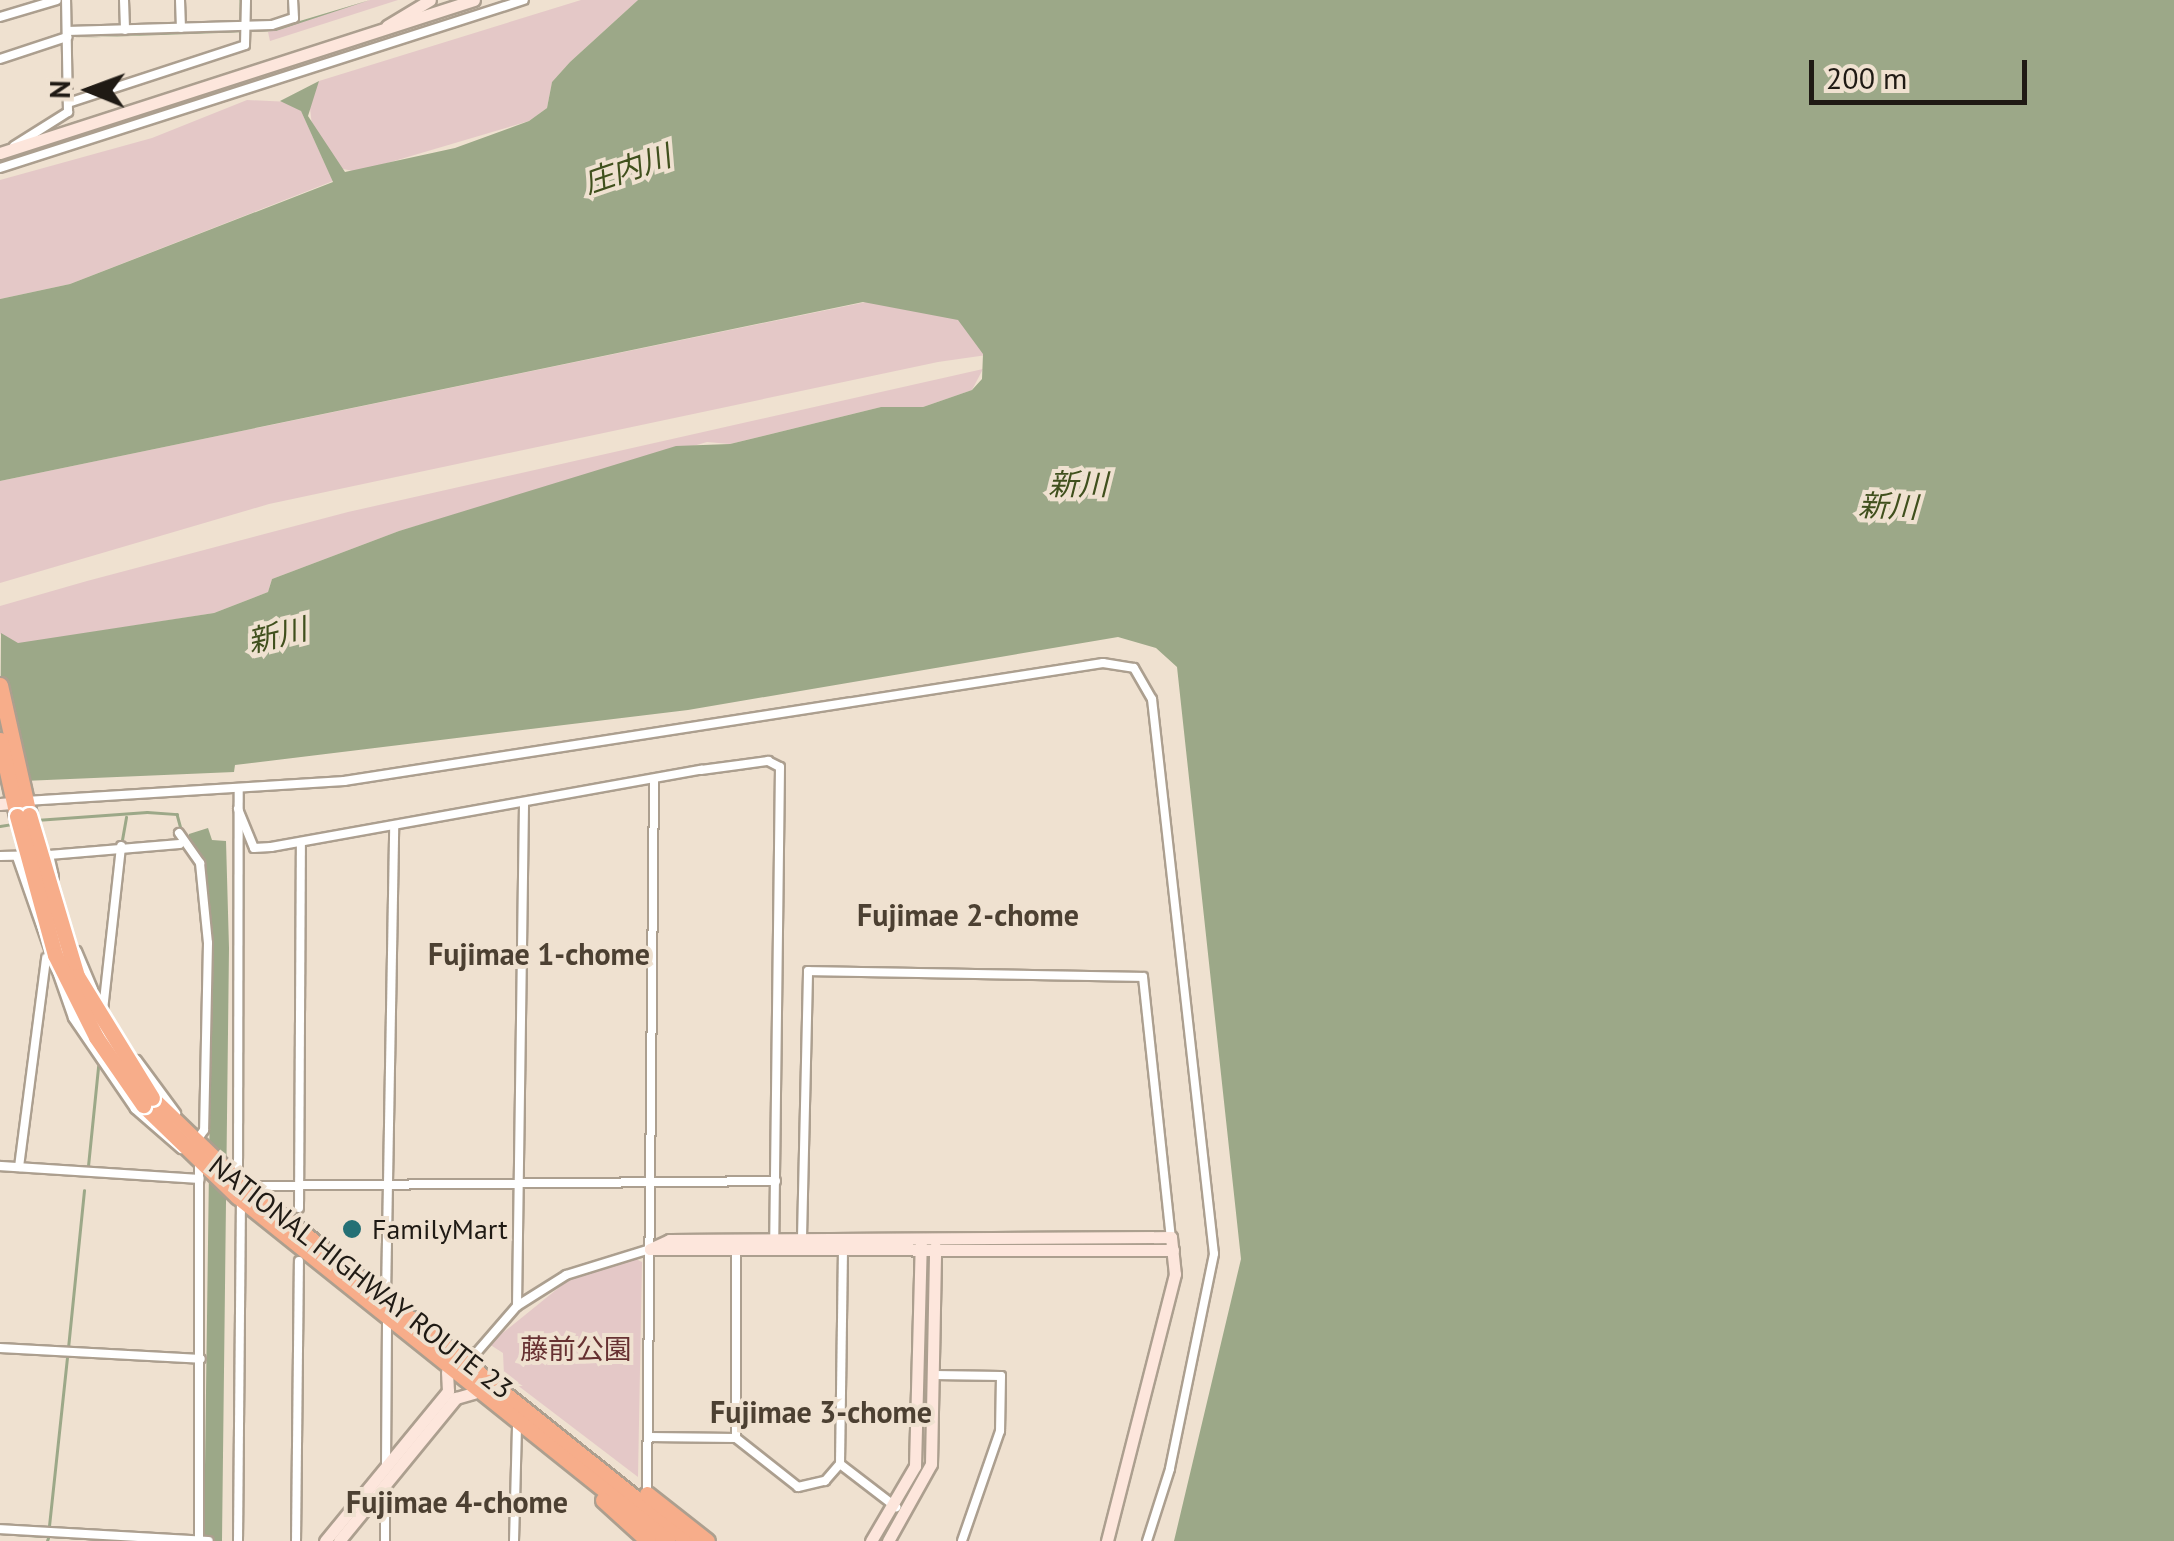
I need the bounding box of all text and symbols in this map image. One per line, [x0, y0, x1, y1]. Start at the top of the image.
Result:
north arrow [40, 40, 140, 140]
scale bar [1814, 40, 2032, 102]
text: 200 m [1826, 58, 1907, 97]
text: N [41, 80, 78, 99]
water label: 庄内川 [579, 137, 675, 201]
water label: 新川 [1048, 466, 1108, 502]
water label: 新川 [1857, 487, 1919, 525]
water label: 新川 [244, 610, 310, 660]
district label: Fujimae 2-chome [857, 897, 1079, 933]
district label: Fujimae 1-chome [428, 936, 650, 972]
street label: NATIONAL HIGHWAY ROUTE 23 [202, 1148, 520, 1406]
place label: FamilyMart [372, 1212, 508, 1246]
marker: FamilyMart [341, 1218, 363, 1240]
park label: 藤前公園 [520, 1332, 632, 1366]
district label: Fujimae 3-chome [710, 1394, 932, 1430]
district label: Fujimae 4-chome [346, 1484, 568, 1520]

